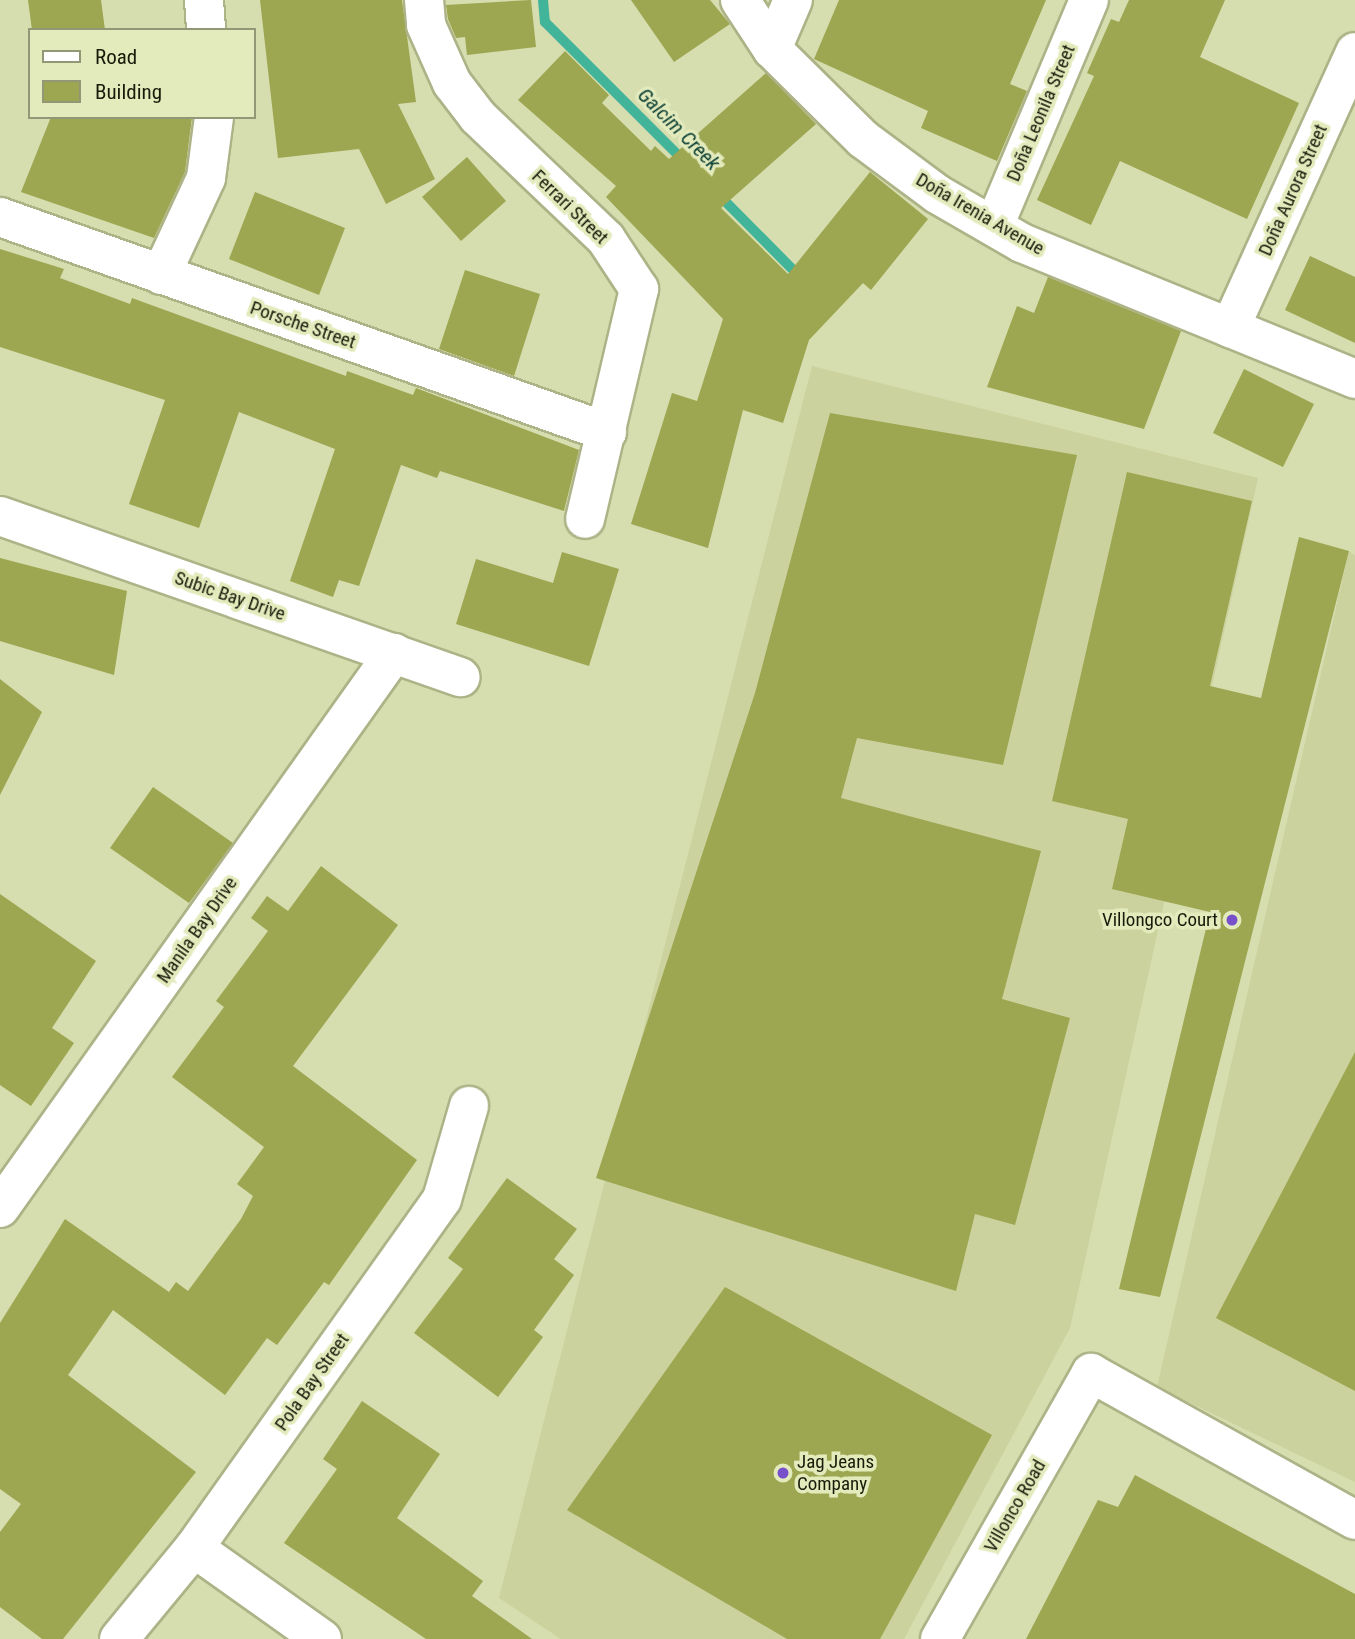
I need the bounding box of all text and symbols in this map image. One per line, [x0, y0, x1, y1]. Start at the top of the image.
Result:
legend [28, 28, 256, 119]
street label: Doña Leonila Street [1002, 41, 1080, 185]
text: Road [95, 45, 137, 69]
text: Building [95, 80, 162, 104]
water label: Galcim Creek [632, 82, 726, 176]
street label: Doña Aurora Street [1254, 121, 1332, 259]
street label: Ferrari Street [527, 165, 613, 249]
street label: Doña Irenia Avenue [912, 168, 1048, 260]
street label: Porsche Street [247, 296, 359, 354]
street label: Subic Bay Drive [172, 566, 288, 626]
street label: Manila Bay Drive [152, 873, 242, 987]
place label: Villongco Court [1102, 909, 1218, 931]
marker: Villongco Court [1224, 912, 1240, 928]
street label: Pola Bay Street [270, 1329, 354, 1435]
place label: Jag Jeans Company [797, 1451, 874, 1495]
street label: Villonco Road [979, 1456, 1051, 1556]
marker: Jag Jeans Company [775, 1465, 791, 1481]

